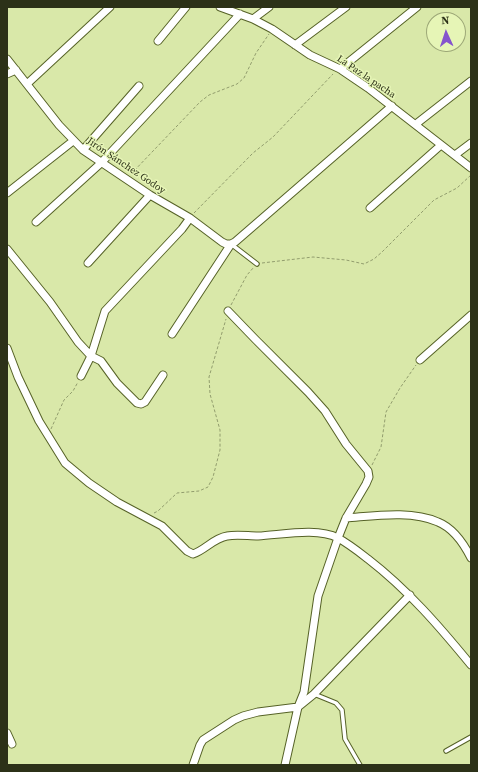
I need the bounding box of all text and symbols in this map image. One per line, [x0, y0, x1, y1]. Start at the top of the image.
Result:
north arrow [426, 12, 466, 52]
text: N [441, 13, 450, 28]
street label: La Paz la pacha [334, 53, 398, 101]
street label: Jirón Sánchez Godoy [84, 135, 168, 197]

